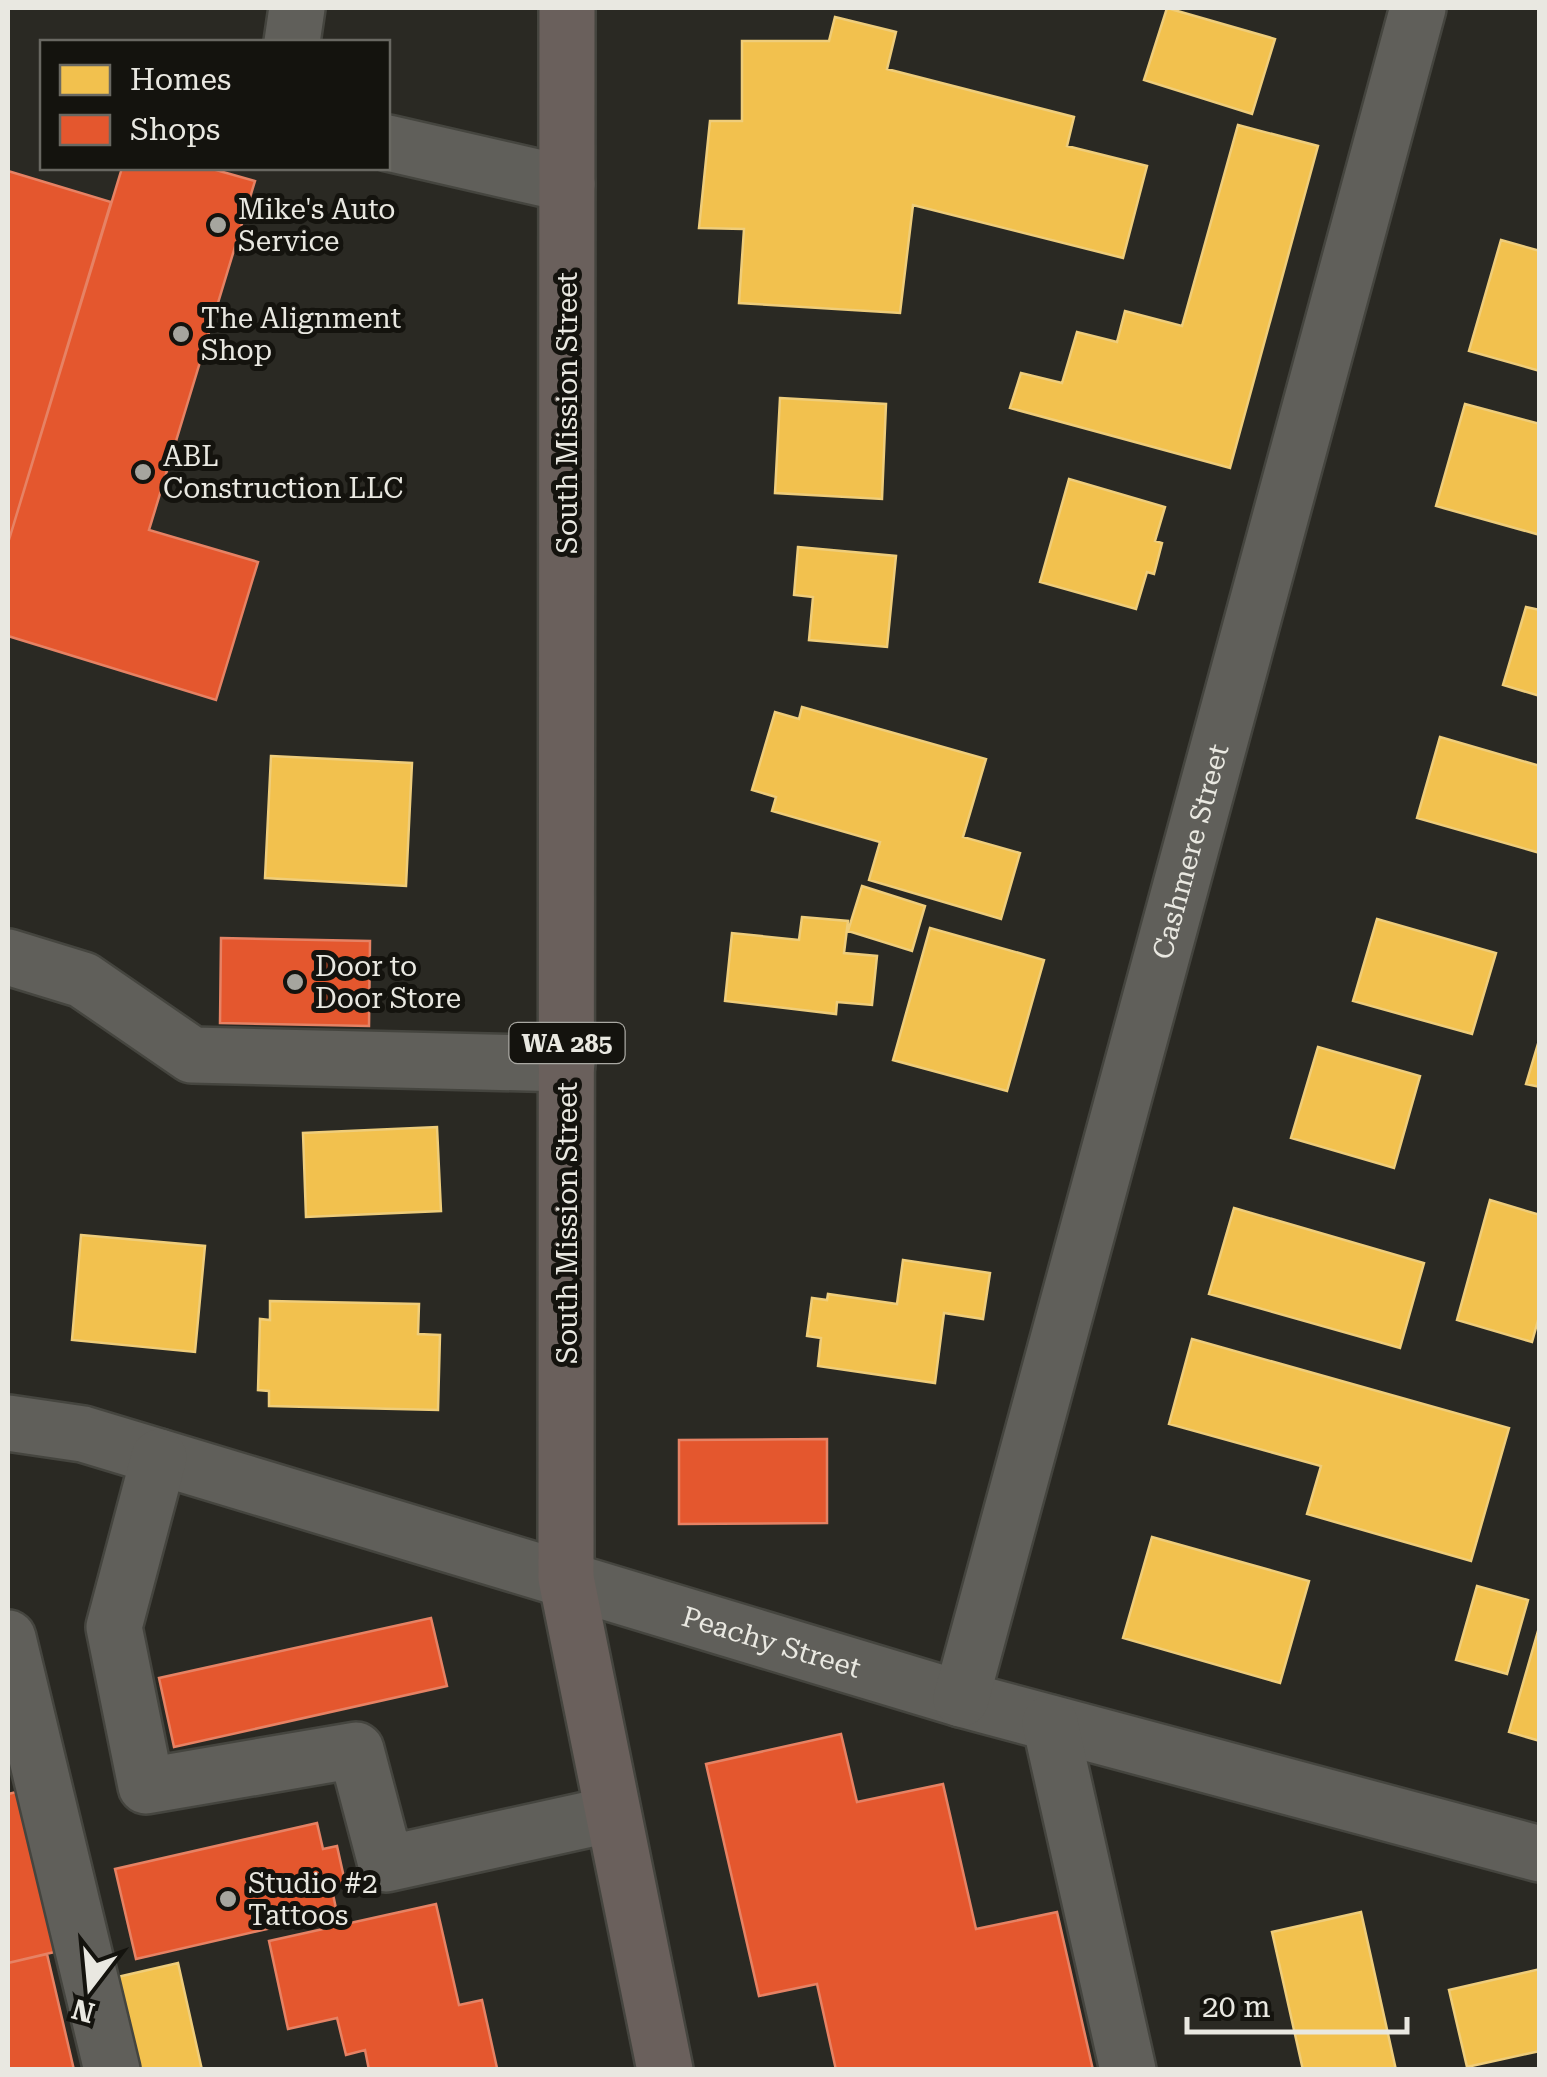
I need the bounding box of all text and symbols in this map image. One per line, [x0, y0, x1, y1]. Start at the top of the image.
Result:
legend [40, 40, 390, 170]
text: Homes [130, 62, 231, 97]
text: Shops [130, 112, 220, 147]
place label: Mike's Auto Service [238, 193, 396, 258]
marker: Mike's Auto Service [207, 214, 229, 236]
street label: South Mission Street [551, 272, 584, 554]
place label: The Alignment Shop [201, 302, 401, 367]
marker: The Alignment Shop [170, 323, 192, 345]
place label: ABL Construction LLC [163, 440, 403, 505]
marker: ABL Construction LLC [132, 461, 154, 483]
street label: Cashmere Street [1146, 740, 1235, 963]
place label: Door to Door Store [315, 950, 461, 1015]
marker: Door to Door Store [284, 971, 306, 993]
road number: WA 285 [510, 1023, 624, 1063]
street label: South Mission Street [551, 1082, 584, 1364]
street label: Peachy Street [678, 1600, 865, 1685]
place label: Studio #2 Tattoos [248, 1867, 378, 1932]
marker: Studio #2 Tattoos [217, 1888, 239, 1910]
north arrow [40, 1937, 140, 2037]
scale bar [1187, 1972, 1407, 2034]
text: 20 m [1202, 1989, 1271, 2024]
text: N [68, 1992, 98, 2029]

